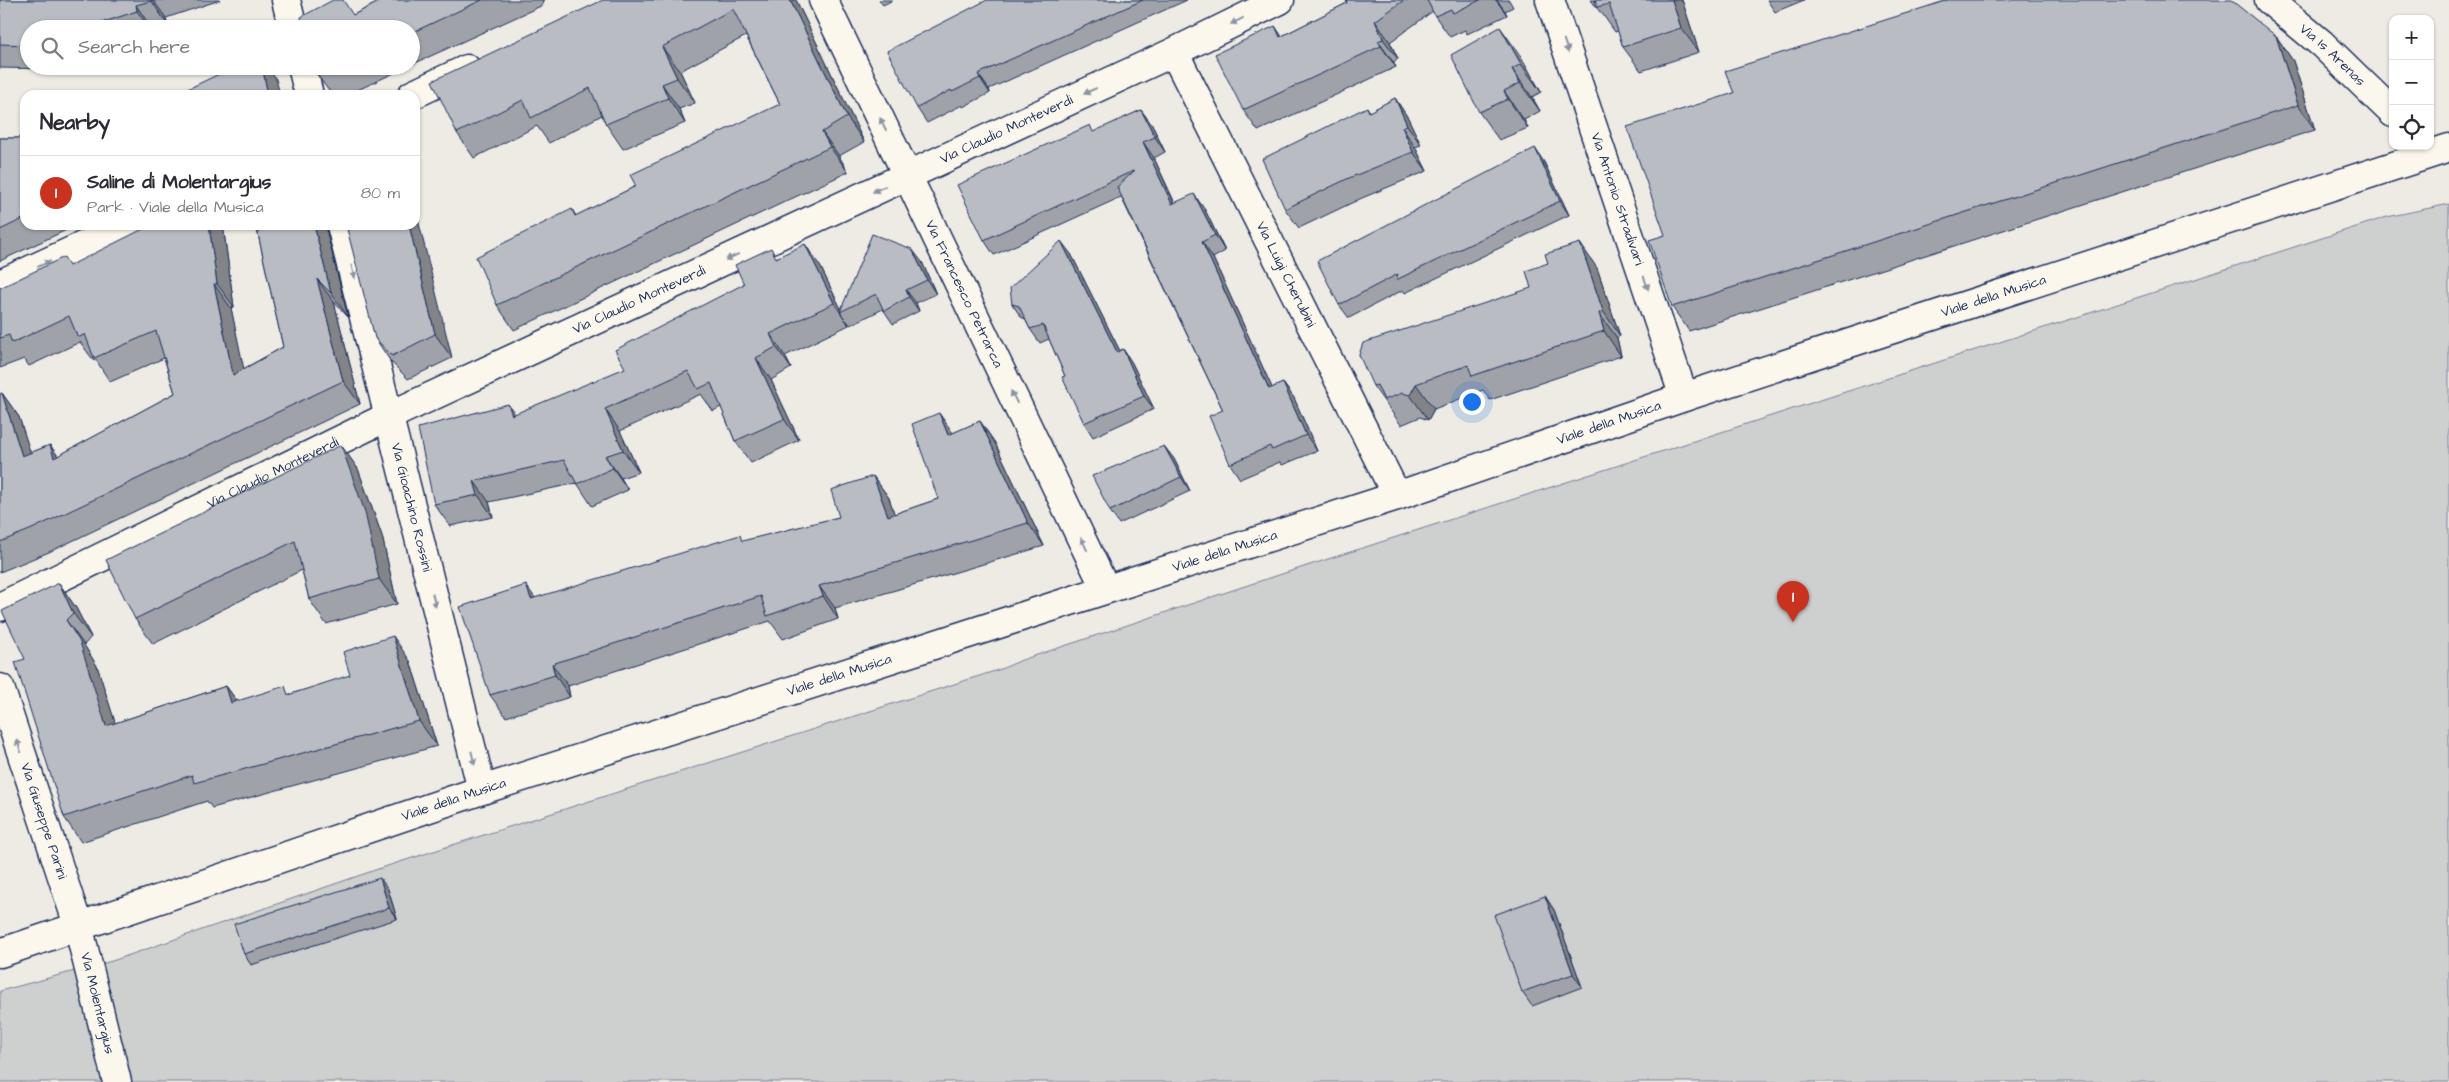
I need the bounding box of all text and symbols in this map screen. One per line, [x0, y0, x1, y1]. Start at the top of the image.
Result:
map controls [2389, 15, 2434, 150]
button: + [2389, 15, 2434, 60]
one-way arrow [1229, 17, 1244, 26]
street label: Via Is Arenas [2295, 19, 2370, 91]
search box [20, 20, 420, 75]
icon: search [38, 34, 66, 62]
text: Search here [78, 34, 190, 61]
one-way arrow [1562, 39, 1570, 54]
button: − [2389, 60, 2434, 105]
one-way arrow [1083, 87, 1097, 95]
street label: Via Claudio Monteverdi [937, 90, 1076, 169]
button: locate [2389, 105, 2434, 150]
text: Nearby [40, 108, 110, 137]
one-way arrow [879, 117, 887, 132]
street label: Via Antonio Stradivari [1585, 130, 1649, 268]
text: Saline di Molentargius [87, 169, 271, 196]
text: 1 [55, 182, 57, 204]
text: 80 m [361, 182, 400, 204]
one-way arrow [872, 185, 886, 193]
text: Park · Viale della Musica [87, 196, 264, 218]
street label: Via Francesco Petrarca [920, 217, 1008, 371]
street label: Via Luigi Cherubini [1251, 218, 1321, 331]
one-way arrow [725, 254, 739, 262]
one-way arrow [37, 259, 51, 267]
street label: Via Claudio Monteverdi [569, 261, 709, 339]
one-way arrow [349, 265, 357, 280]
street label: Viale della Musica [1939, 270, 2049, 323]
one-way arrow [1642, 276, 1650, 291]
your location [1459, 389, 1485, 415]
one-way arrow [1010, 390, 1018, 404]
street label: Viale della Musica [1554, 396, 1664, 450]
street label: Via Claudio Monteverdi [204, 432, 342, 514]
street label: Via Gioachino Rossini [386, 441, 437, 574]
street label: Viale della Musica [1170, 525, 1280, 578]
one-way arrow [1080, 537, 1088, 551]
pin: 1 [1777, 581, 1809, 622]
one-way arrow [431, 592, 439, 607]
street label: Viale della Musica [784, 649, 894, 701]
one-way arrow [15, 738, 23, 753]
one-way arrow [469, 750, 477, 765]
street label: Via Giuseppe Parini [15, 760, 72, 882]
street label: Viale della Musica [399, 773, 509, 827]
street label: Via Molentargius [75, 950, 120, 1056]

